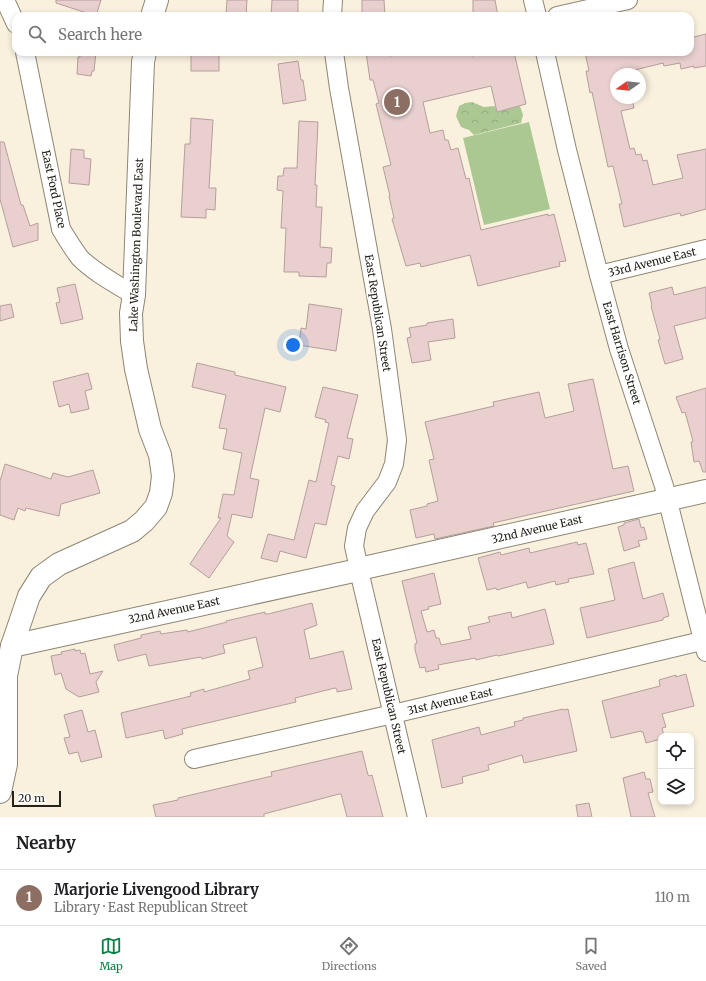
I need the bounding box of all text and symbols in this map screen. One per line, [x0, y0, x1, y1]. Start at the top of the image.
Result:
search box [12, 12, 694, 56]
icon: search [26, 23, 48, 45]
text: Search here [58, 25, 142, 44]
north arrow [610, 68, 646, 104]
pin: 1 [384, 87, 410, 117]
street label: East Ford Place [39, 149, 69, 230]
street label: Lake Washington Boulevard East [126, 157, 146, 332]
street label: 33rd Avenue East [607, 244, 698, 280]
street label: East Republican Street [362, 253, 394, 373]
street label: East Harrison Street [600, 300, 645, 407]
your location [283, 335, 303, 355]
street label: 32nd Avenue East [490, 512, 585, 546]
street label: 32nd Avenue East [127, 593, 222, 627]
street label: East Republican Street [369, 637, 409, 756]
street label: 31st Avenue East [406, 684, 495, 718]
map controls [658, 733, 694, 805]
button: locate [658, 733, 694, 769]
button: layers [658, 769, 694, 805]
scale bar [12, 789, 61, 808]
text: 20 m [18, 791, 45, 805]
text: Nearby [16, 832, 76, 854]
text: Marjorie Livengood Library [54, 880, 259, 899]
text: 1 [26, 889, 32, 906]
text: 110 m [655, 889, 690, 906]
text: Library · East Republican Street [54, 899, 248, 916]
tab: Map [99, 935, 123, 973]
tab: Directions [322, 935, 377, 973]
tab: Saved [575, 935, 607, 973]

